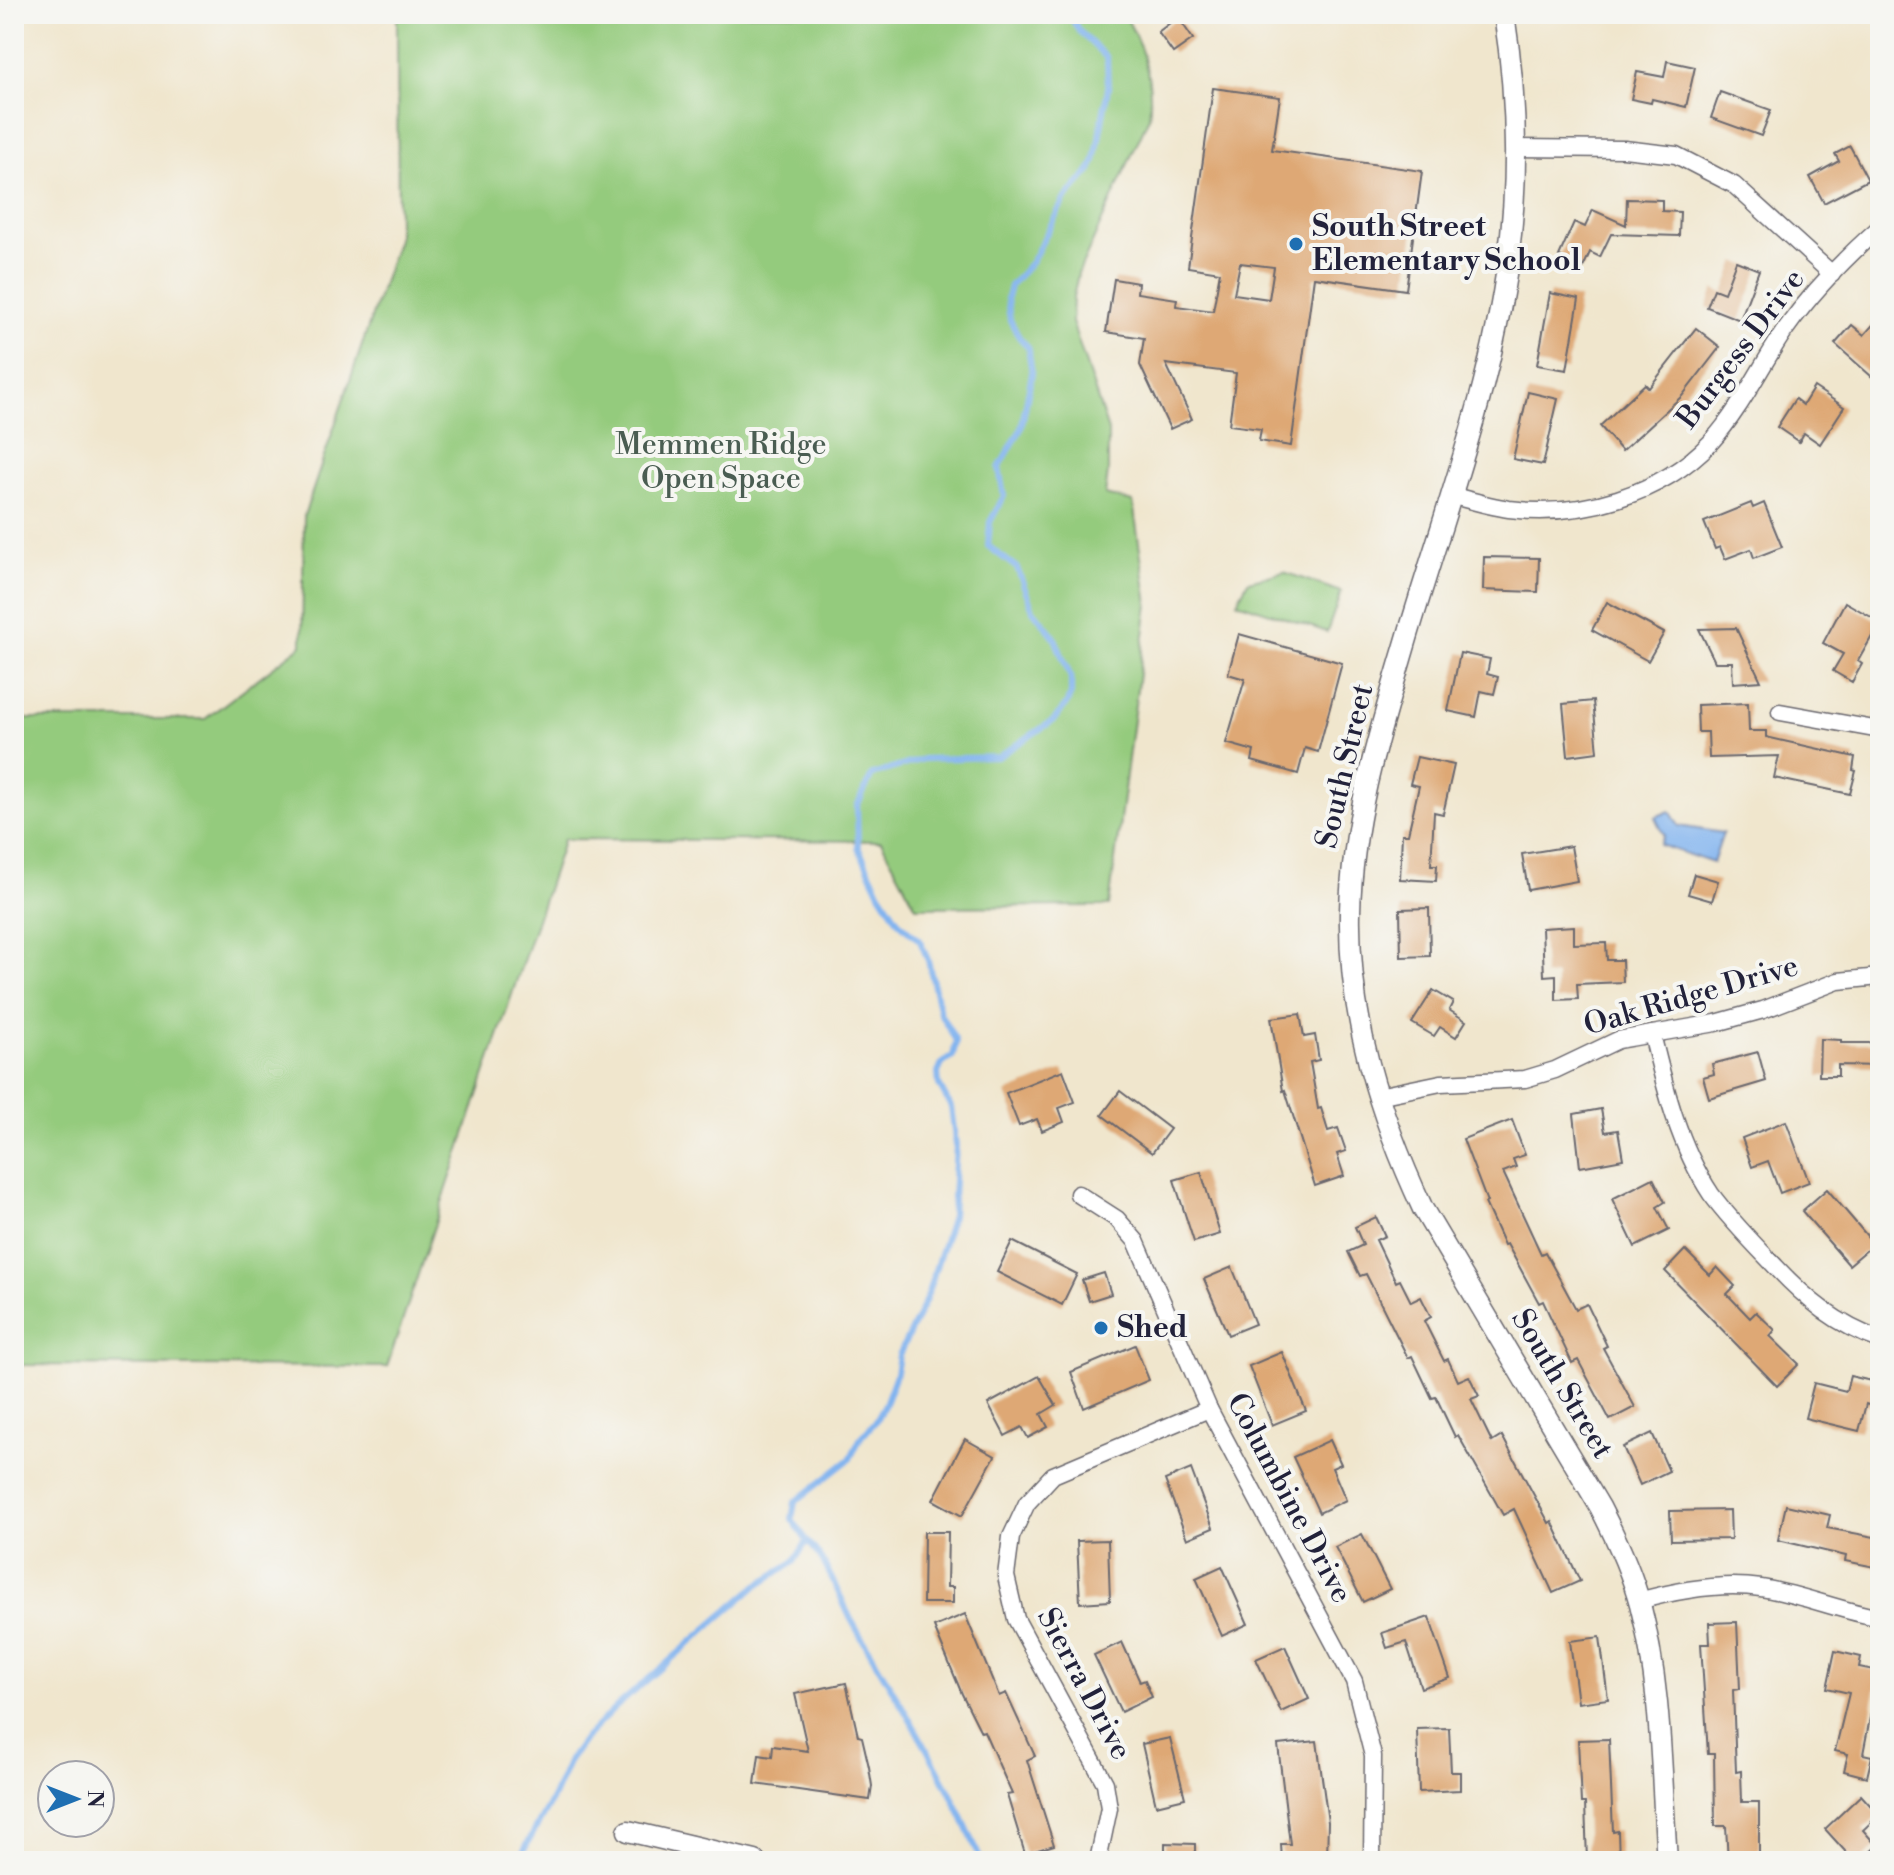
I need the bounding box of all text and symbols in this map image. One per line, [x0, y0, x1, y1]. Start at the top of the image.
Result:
place label: South Street Elementary School [1312, 208, 1581, 280]
marker: South Street Elementary School [1287, 235, 1305, 253]
street label: Burgess Drive [1668, 262, 1813, 437]
park label: Memmen Ridge Open Space [615, 426, 827, 498]
street label: South Street [1308, 680, 1382, 852]
street label: Oak Ridge Drive [1580, 947, 1802, 1045]
street label: South Street [1503, 1302, 1622, 1466]
place label: Shed [1117, 1309, 1188, 1347]
marker: Shed [1092, 1319, 1110, 1337]
street label: Columbine Drive [1218, 1387, 1360, 1609]
street label: Sierra Drive [1028, 1602, 1140, 1766]
north arrow [36, 1759, 116, 1839]
text: N [81, 1790, 108, 1808]

